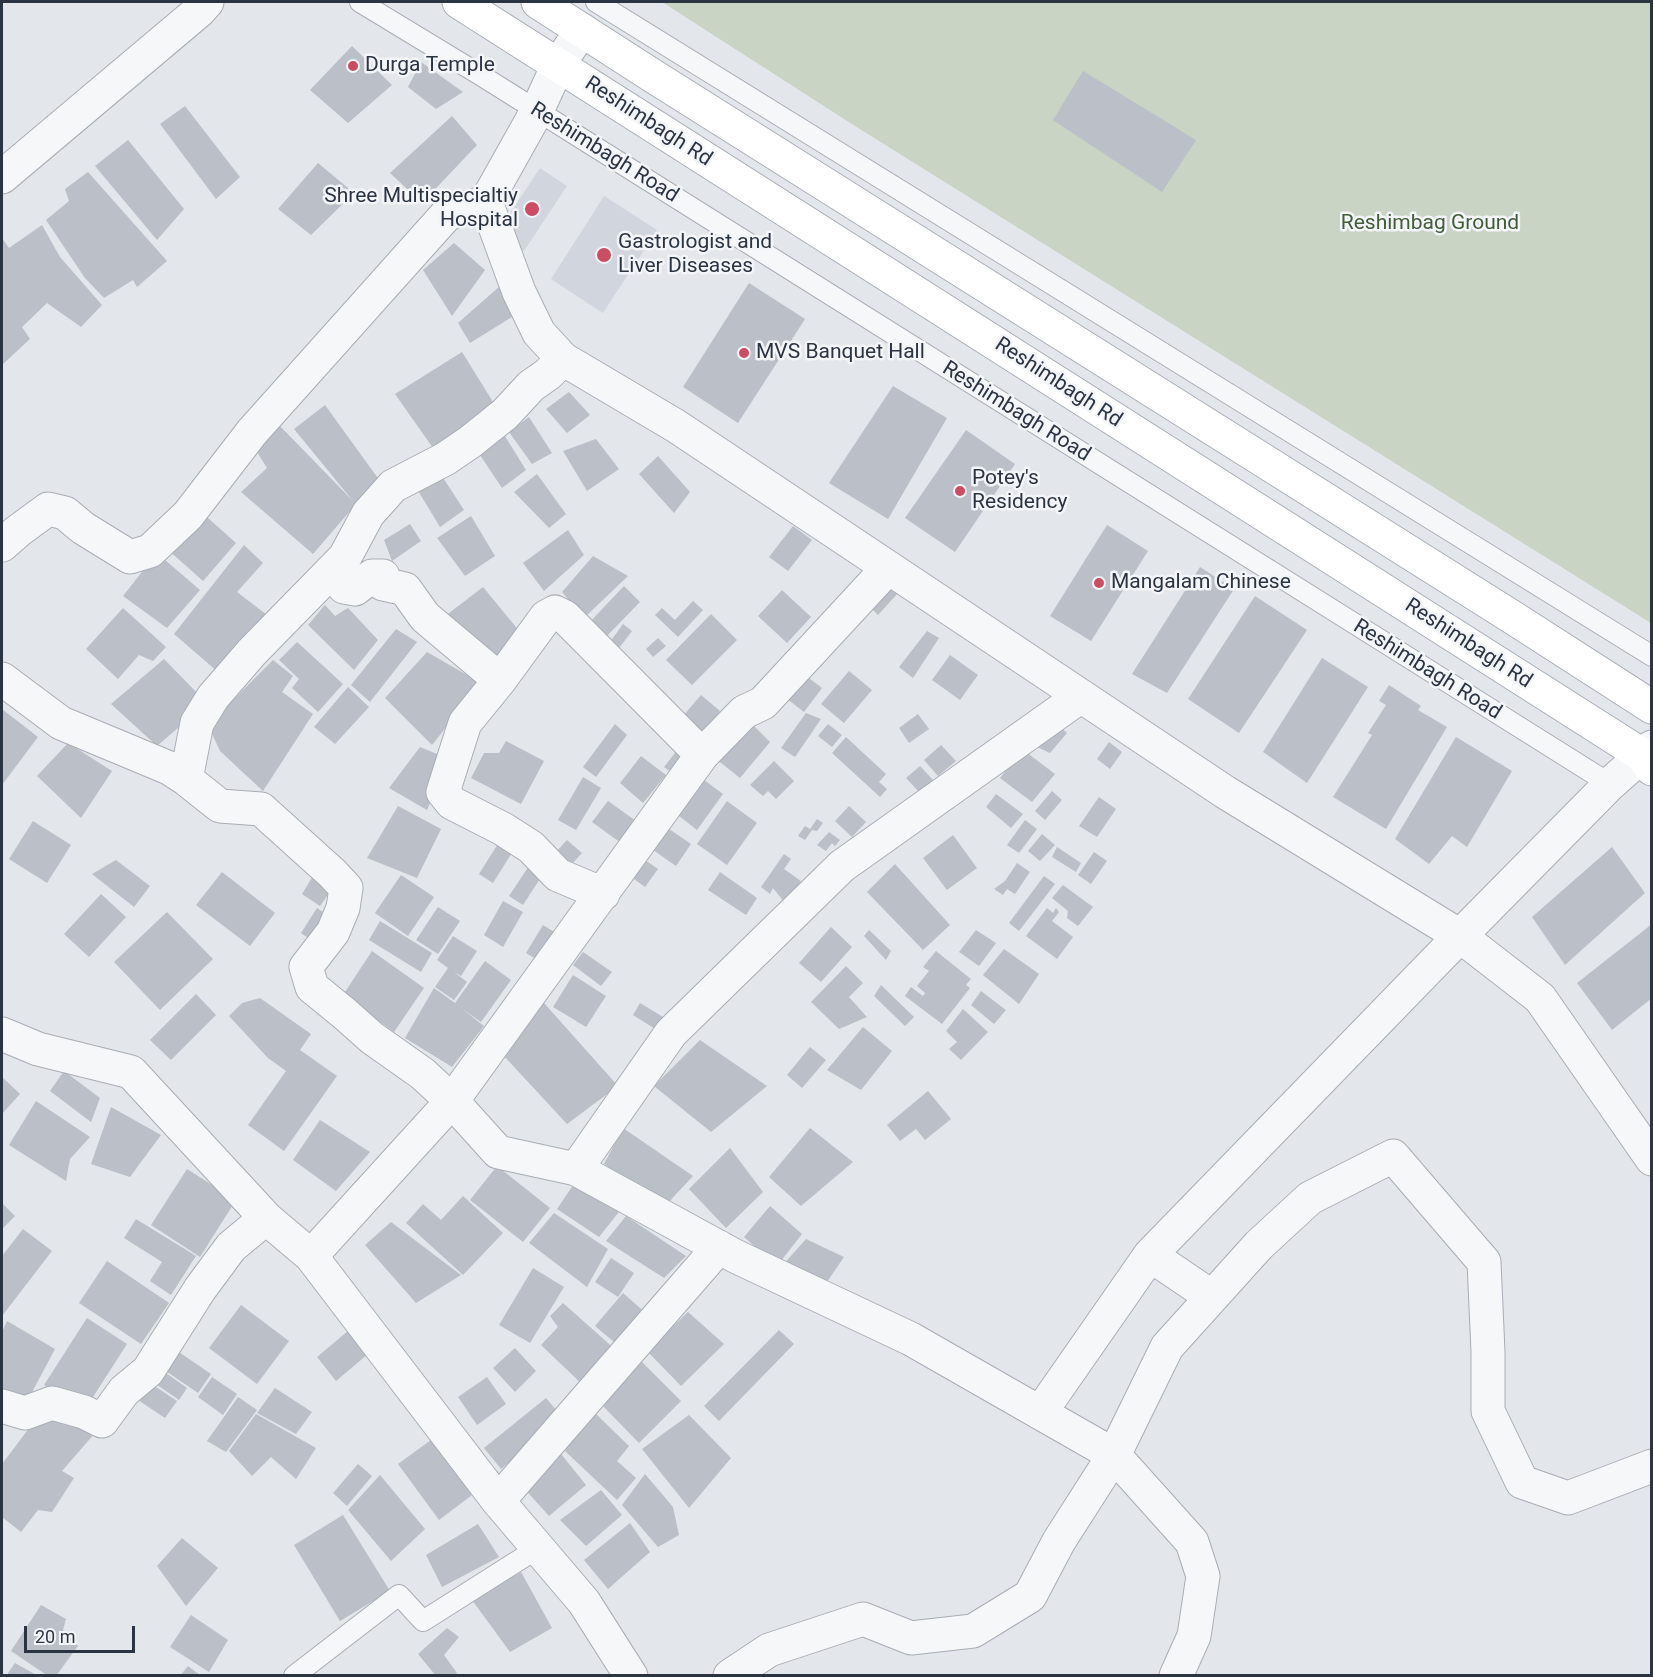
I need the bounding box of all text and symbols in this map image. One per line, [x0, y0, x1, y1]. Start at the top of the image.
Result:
place label: Durga Temple [365, 53, 495, 79]
marker: Durga Temple [346, 59, 360, 73]
street label: Reshimbagh Rd [580, 72, 716, 172]
street label: Reshimbagh Road [525, 97, 683, 209]
place label: Shree Multispecialtiy Hospital [324, 184, 518, 234]
marker: Shree Multispecialtiy Hospital [523, 200, 541, 218]
park label: Reshimbag Ground [1341, 211, 1519, 237]
place label: Gastrologist and Liver Diseases [618, 230, 772, 280]
marker: Gastrologist and Liver Diseases [595, 246, 613, 264]
street label: Reshimbagh Rd [990, 333, 1126, 433]
place label: MVS Banquet Hall [756, 340, 925, 366]
marker: MVS Banquet Hall [737, 346, 751, 360]
street label: Reshimbagh Road [937, 356, 1095, 468]
place label: Potey's Residency [972, 466, 1068, 516]
marker: Potey's Residency [953, 484, 967, 498]
place label: Mangalam Chinese [1111, 570, 1291, 596]
marker: Mangalam Chinese [1092, 576, 1106, 590]
street label: Reshimbagh Rd [1400, 594, 1536, 694]
street label: Reshimbagh Road [1348, 614, 1506, 726]
scale bar [27, 1614, 138, 1652]
text: 20 m [35, 1626, 75, 1647]

